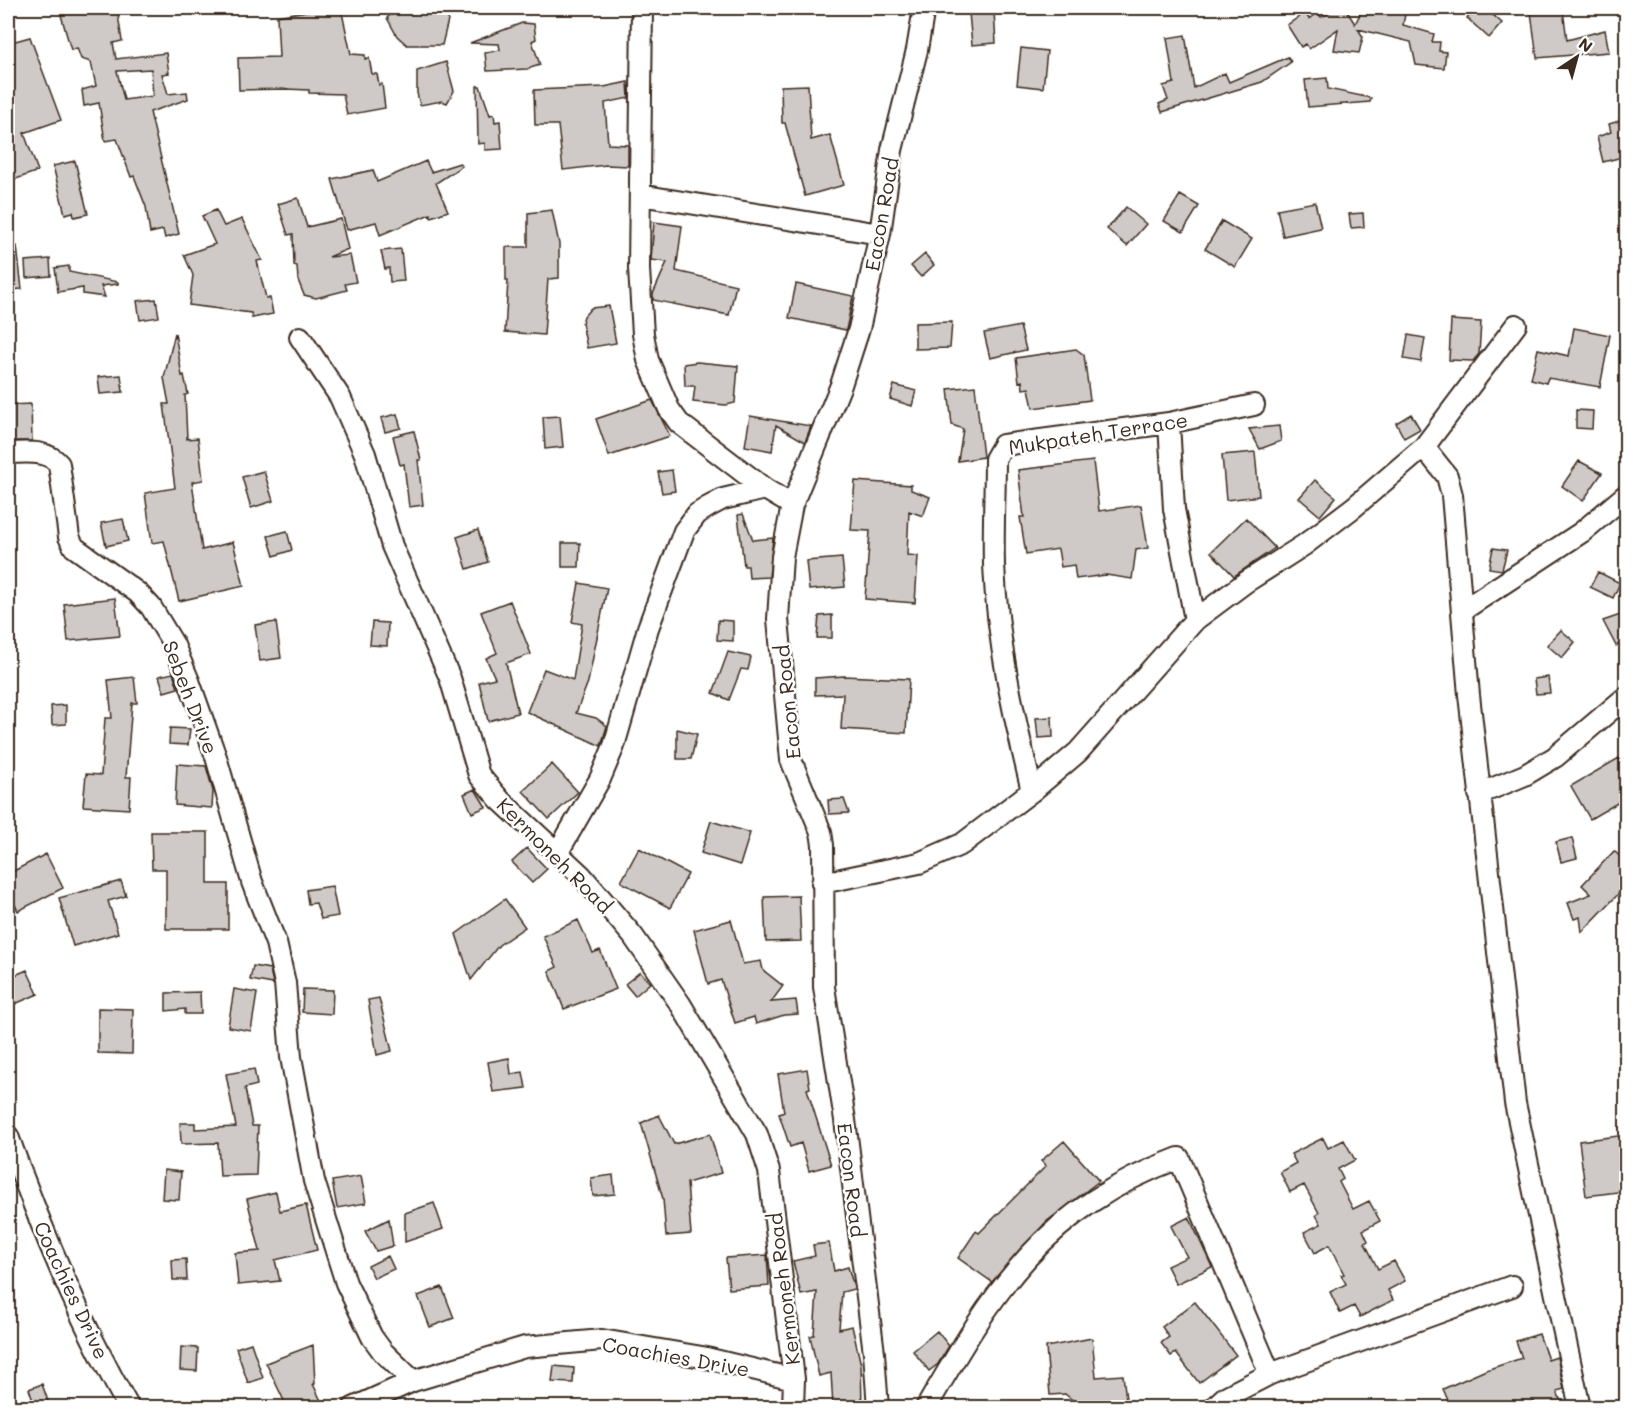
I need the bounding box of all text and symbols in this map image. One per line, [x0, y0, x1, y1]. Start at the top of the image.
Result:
north arrow [1547, 27, 1607, 87]
text: N [1575, 32, 1597, 57]
street label: Eacon Road [858, 155, 904, 273]
street label: Mukpateh Terrace [1006, 406, 1190, 460]
street label: Sebeh Drive [157, 637, 225, 757]
street label: Eacon Road [768, 644, 806, 760]
street label: Kermoneh Road [492, 792, 618, 918]
street label: Eacon Road [832, 1121, 872, 1239]
street label: Kermoneh Road [761, 1211, 805, 1367]
street label: Coachies Drive [29, 1217, 115, 1363]
street label: Coachies Drive [600, 1330, 752, 1382]

